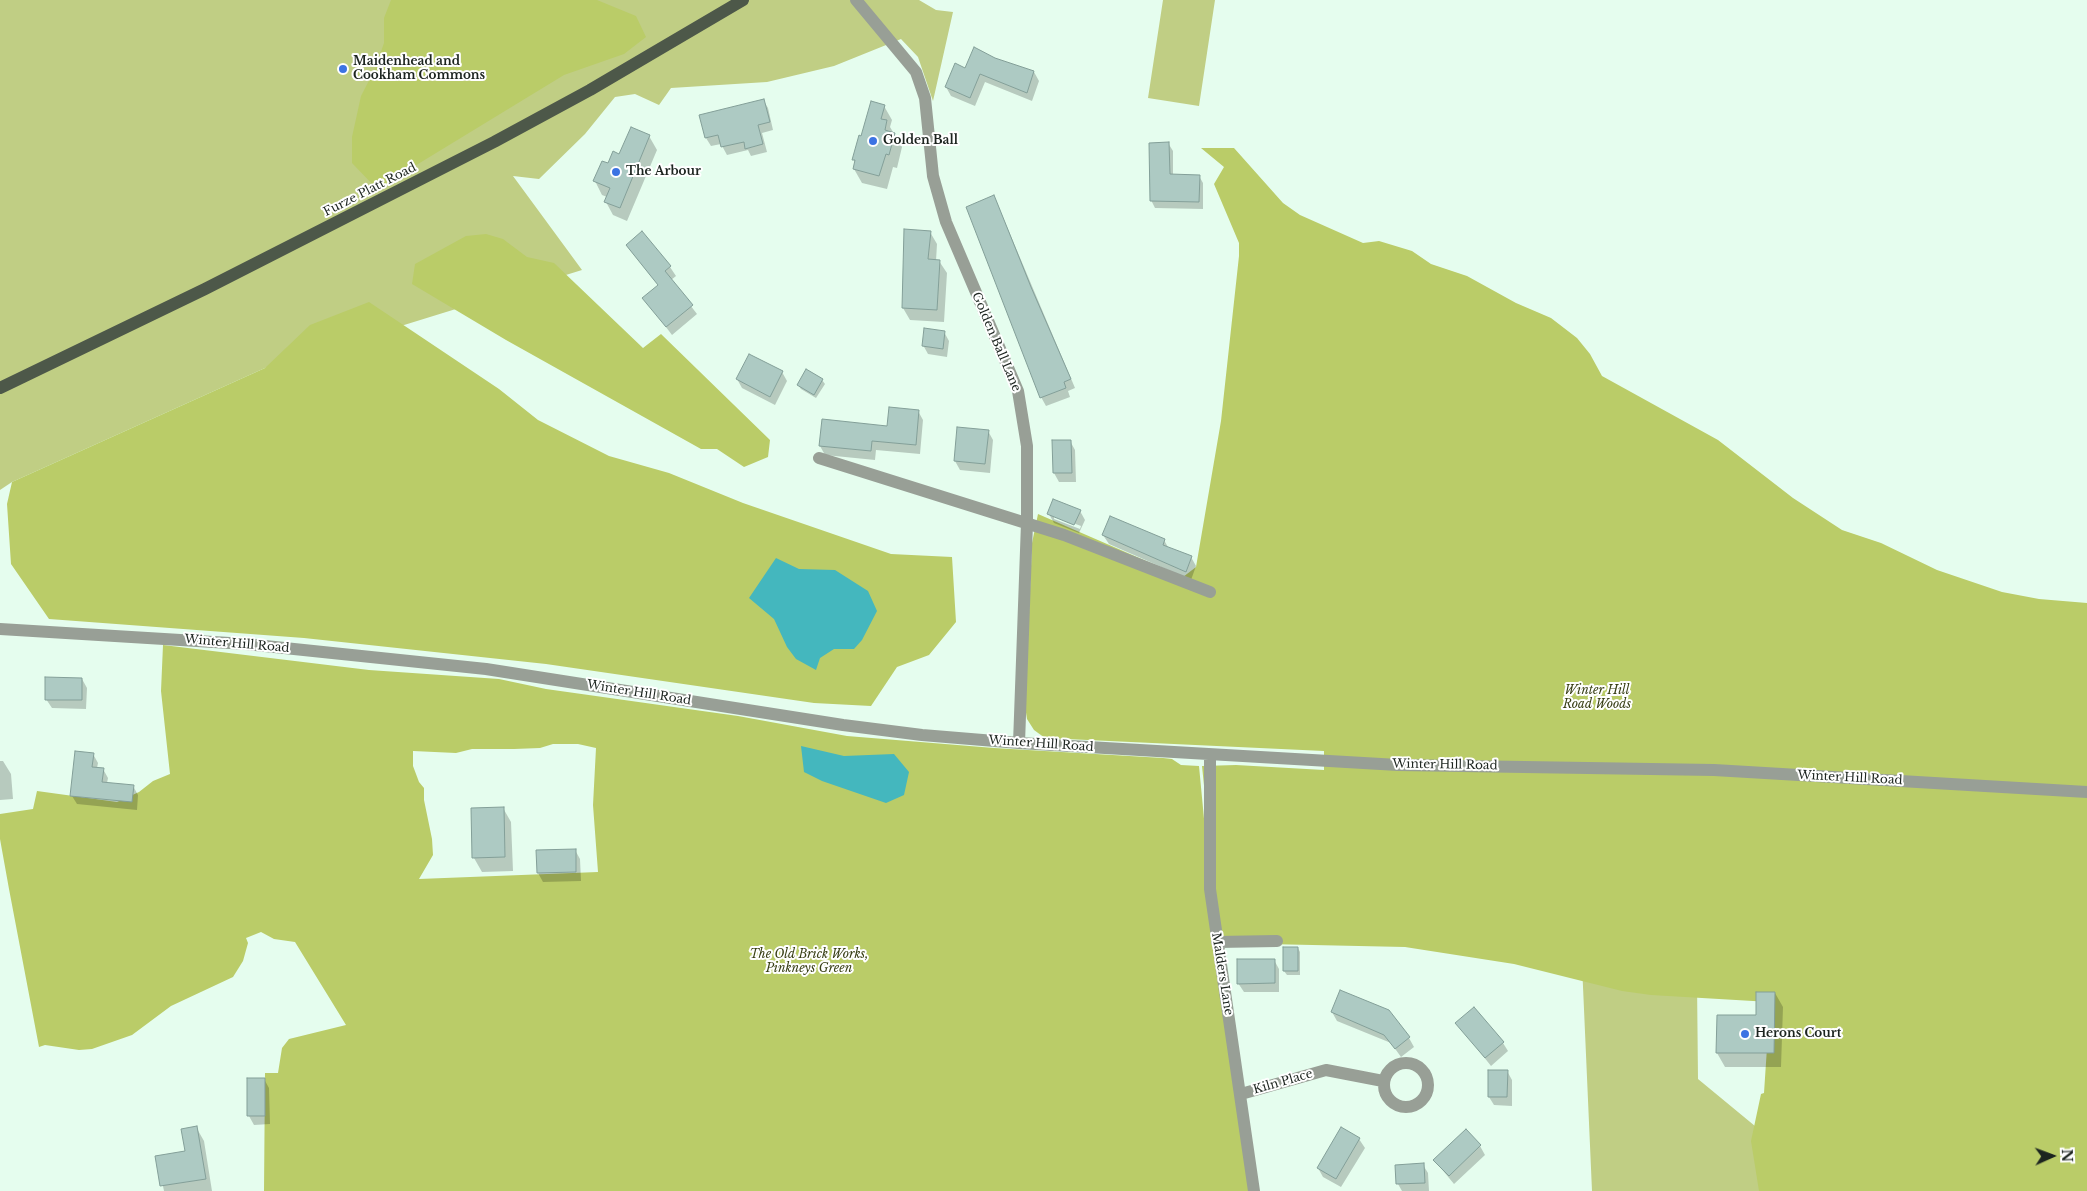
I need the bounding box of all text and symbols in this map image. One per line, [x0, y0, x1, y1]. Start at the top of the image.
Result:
place label: Maidenhead and Cookham Commons [353, 55, 485, 83]
marker: Maidenhead and Cookham Commons [337, 63, 349, 75]
place label: Golden Ball [883, 134, 958, 148]
marker: Golden Ball [867, 135, 879, 147]
street label: Furze Platt Road [321, 160, 419, 220]
place label: The Arbour [626, 165, 701, 179]
marker: The Arbour [610, 166, 622, 178]
street label: Golden Ball Lane [969, 290, 1023, 394]
street label: Winter Hill Road [184, 632, 290, 656]
street label: Winter Hill Road [586, 678, 692, 708]
park label: Winter Hill Road Woods [1563, 684, 1631, 712]
street label: Winter Hill Road [988, 733, 1094, 755]
street label: Winter Hill Road [1392, 757, 1498, 773]
street label: Winter Hill Road [1797, 768, 1903, 788]
street label: Malders Lane [1208, 932, 1236, 1016]
park label: The Old Brick Works, Pinkneys Green [750, 948, 868, 976]
place label: Herons Court [1755, 1027, 1841, 1041]
marker: Herons Court [1739, 1028, 1751, 1040]
street label: Kiln Place [1252, 1067, 1314, 1097]
north arrow [2027, 1131, 2077, 1181]
text: N [2058, 1149, 2076, 1162]

